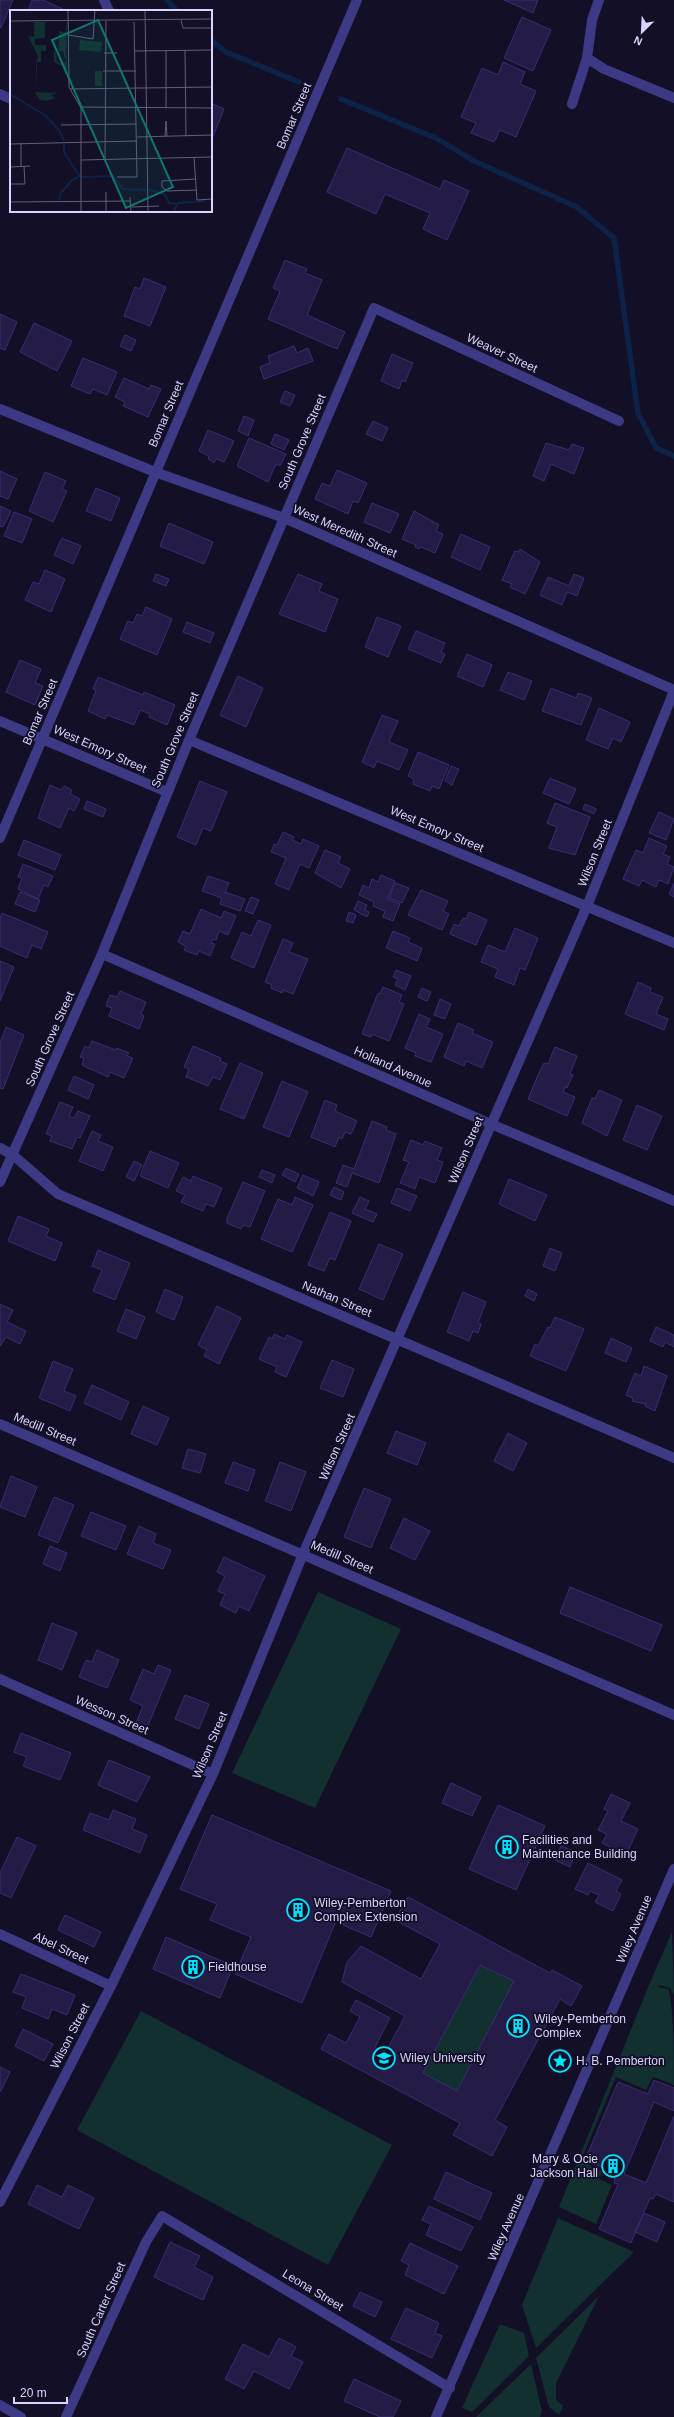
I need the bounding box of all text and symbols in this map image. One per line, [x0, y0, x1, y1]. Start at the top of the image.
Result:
inset map [10, 10, 212, 212]
north arrow [622, 12, 662, 52]
text: N [632, 34, 644, 48]
street label: Bomar Street [274, 80, 315, 151]
street label: Weaver Street [464, 330, 540, 376]
street label: Bomar Street [146, 378, 187, 449]
street label: South Grove Street [275, 391, 329, 492]
street label: West Meredith Street [291, 502, 400, 561]
street label: Bomar Street [20, 676, 61, 747]
street label: South Grove Street [148, 689, 202, 790]
street label: West Emory Street [51, 722, 149, 776]
street label: West Emory Street [388, 803, 487, 855]
street label: Wilson Street [575, 817, 615, 889]
street label: South Grove Street [23, 989, 78, 1089]
street label: Holland Avenue [352, 1044, 434, 1091]
street label: Wilson Street [446, 1114, 487, 1186]
street label: Nathan Street [300, 1278, 374, 1320]
street label: Medill Street [12, 1410, 79, 1449]
street label: Wilson Street [316, 1411, 358, 1482]
street label: Medill Street [309, 1538, 376, 1577]
street label: Wesson Street [73, 1693, 151, 1738]
street label: Wilson Street [190, 1709, 231, 1781]
place label: Facilities and Maintenance Building [522, 1833, 637, 1861]
building icon: Facilities and Maintenance Building [494, 1834, 520, 1860]
street label: Wiley Avenue [613, 1893, 655, 1965]
place label: Wiley-Pemberton Complex Extension [314, 1896, 417, 1924]
building icon: Wiley-Pemberton Complex Extension [285, 1897, 311, 1923]
street label: Abel Street [31, 1929, 91, 1967]
building icon: Fieldhouse [180, 1954, 206, 1980]
place label: Fieldhouse [208, 1960, 267, 1974]
street label: Wilson Street [48, 2000, 93, 2071]
place label: Wiley-Pemberton Complex [534, 2012, 626, 2040]
building icon: Wiley-Pemberton Complex [505, 2013, 531, 2039]
school or university icon: Wiley University [371, 2045, 397, 2071]
place icon: H. B. Pemberton [547, 2048, 573, 2074]
place label: Wiley University [400, 2051, 485, 2065]
place label: H. B. Pemberton [576, 2054, 665, 2068]
place label: Mary & Ocie Jackson Hall [530, 2152, 598, 2180]
building icon: Mary & Ocie Jackson Hall [600, 2153, 626, 2179]
street label: Wiley Avenue [485, 2191, 527, 2263]
street label: South Carter Street [74, 2259, 129, 2360]
street label: Leona Street [280, 2266, 347, 2314]
scale bar [14, 2379, 67, 2405]
text: 20 m [20, 2386, 47, 2400]

